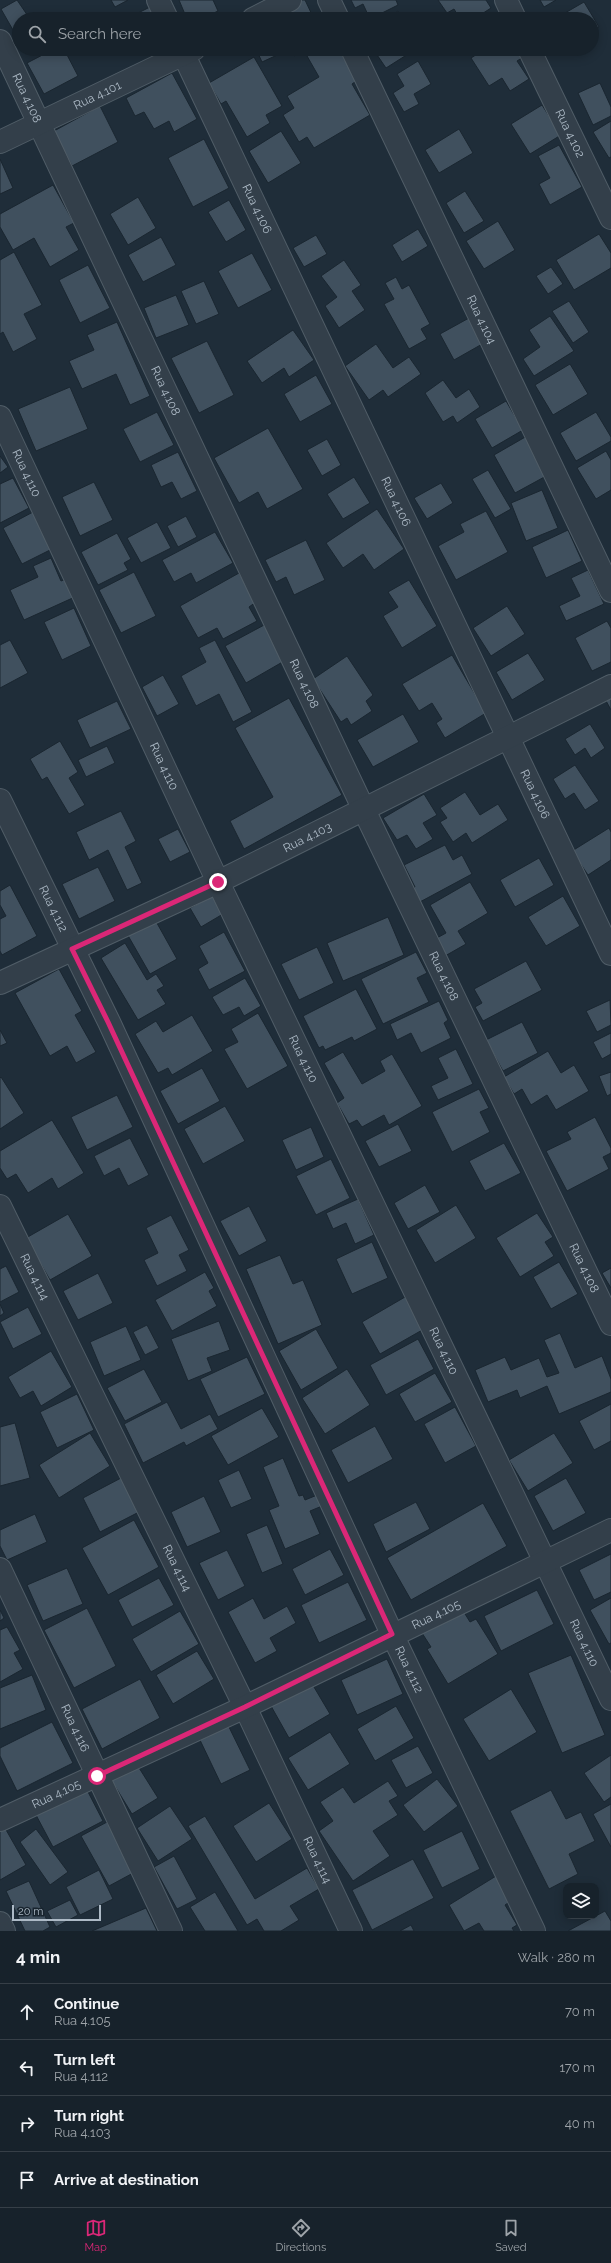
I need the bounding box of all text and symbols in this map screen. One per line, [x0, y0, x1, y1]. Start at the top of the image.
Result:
search box [12, 12, 599, 56]
icon: search [26, 23, 48, 45]
text: Search here [58, 25, 141, 43]
street label: Rua 4.108 [9, 71, 45, 125]
street label: Rua 4.101 [71, 78, 123, 113]
street label: Rua 4.102 [552, 107, 588, 160]
street label: Rua 4.106 [239, 182, 275, 236]
street label: Rua 4.104 [464, 293, 499, 347]
street label: Rua 4.108 [148, 364, 183, 418]
street label: Rua 4.110 [9, 447, 43, 499]
street label: Rua 4.106 [378, 475, 414, 528]
street label: Rua 4.108 [287, 657, 322, 711]
street label: Rua 4.110 [147, 740, 181, 793]
street label: Rua 4.106 [517, 767, 553, 821]
street label: Rua 4.103 [281, 820, 334, 855]
route end [209, 873, 227, 891]
street label: Rua 4.112 [36, 883, 71, 934]
street label: Rua 4.108 [426, 949, 462, 1003]
street label: Rua 4.110 [286, 1033, 321, 1085]
street label: Rua 4.108 [566, 1241, 602, 1295]
street label: Rua 4.114 [17, 1251, 52, 1303]
street label: Rua 4.110 [426, 1325, 461, 1377]
street label: Rua 4.114 [160, 1542, 195, 1594]
street label: Rua 4.105 [409, 1597, 463, 1632]
street label: Rua 4.110 [567, 1617, 601, 1669]
street label: Rua 4.112 [392, 1644, 426, 1695]
street label: Rua 4.116 [58, 1702, 92, 1754]
route start [88, 1767, 106, 1785]
street label: Rua 4.105 [30, 1777, 83, 1811]
street label: Rua 4.114 [300, 1834, 335, 1886]
map controls [563, 1883, 599, 1919]
button: layers [563, 1883, 599, 1919]
scale bar [12, 1903, 101, 1922]
text: 20 m [18, 1905, 43, 1918]
text: 4 min [16, 1947, 60, 1967]
text: Walk · 280 m [518, 1950, 595, 1965]
text: Continue [54, 1995, 119, 2013]
icon: ahead [16, 2001, 38, 2023]
text: 70 m [565, 2004, 595, 2019]
text: Rua 4.105 [54, 2013, 111, 2028]
text: Turn left [54, 2051, 115, 2069]
icon: left [16, 2057, 38, 2079]
text: 170 m [559, 2060, 595, 2075]
text: Rua 4.112 [54, 2069, 108, 2084]
text: Turn right [54, 2107, 124, 2125]
icon: right [16, 2113, 38, 2135]
text: 40 m [565, 2116, 595, 2131]
text: Rua 4.103 [54, 2125, 111, 2140]
icon: arrive [16, 2169, 38, 2191]
text: Arrive at destination [54, 2171, 199, 2189]
tab: Map [84, 2217, 107, 2254]
tab: Directions [276, 2217, 326, 2254]
tab: Saved [495, 2217, 527, 2254]

